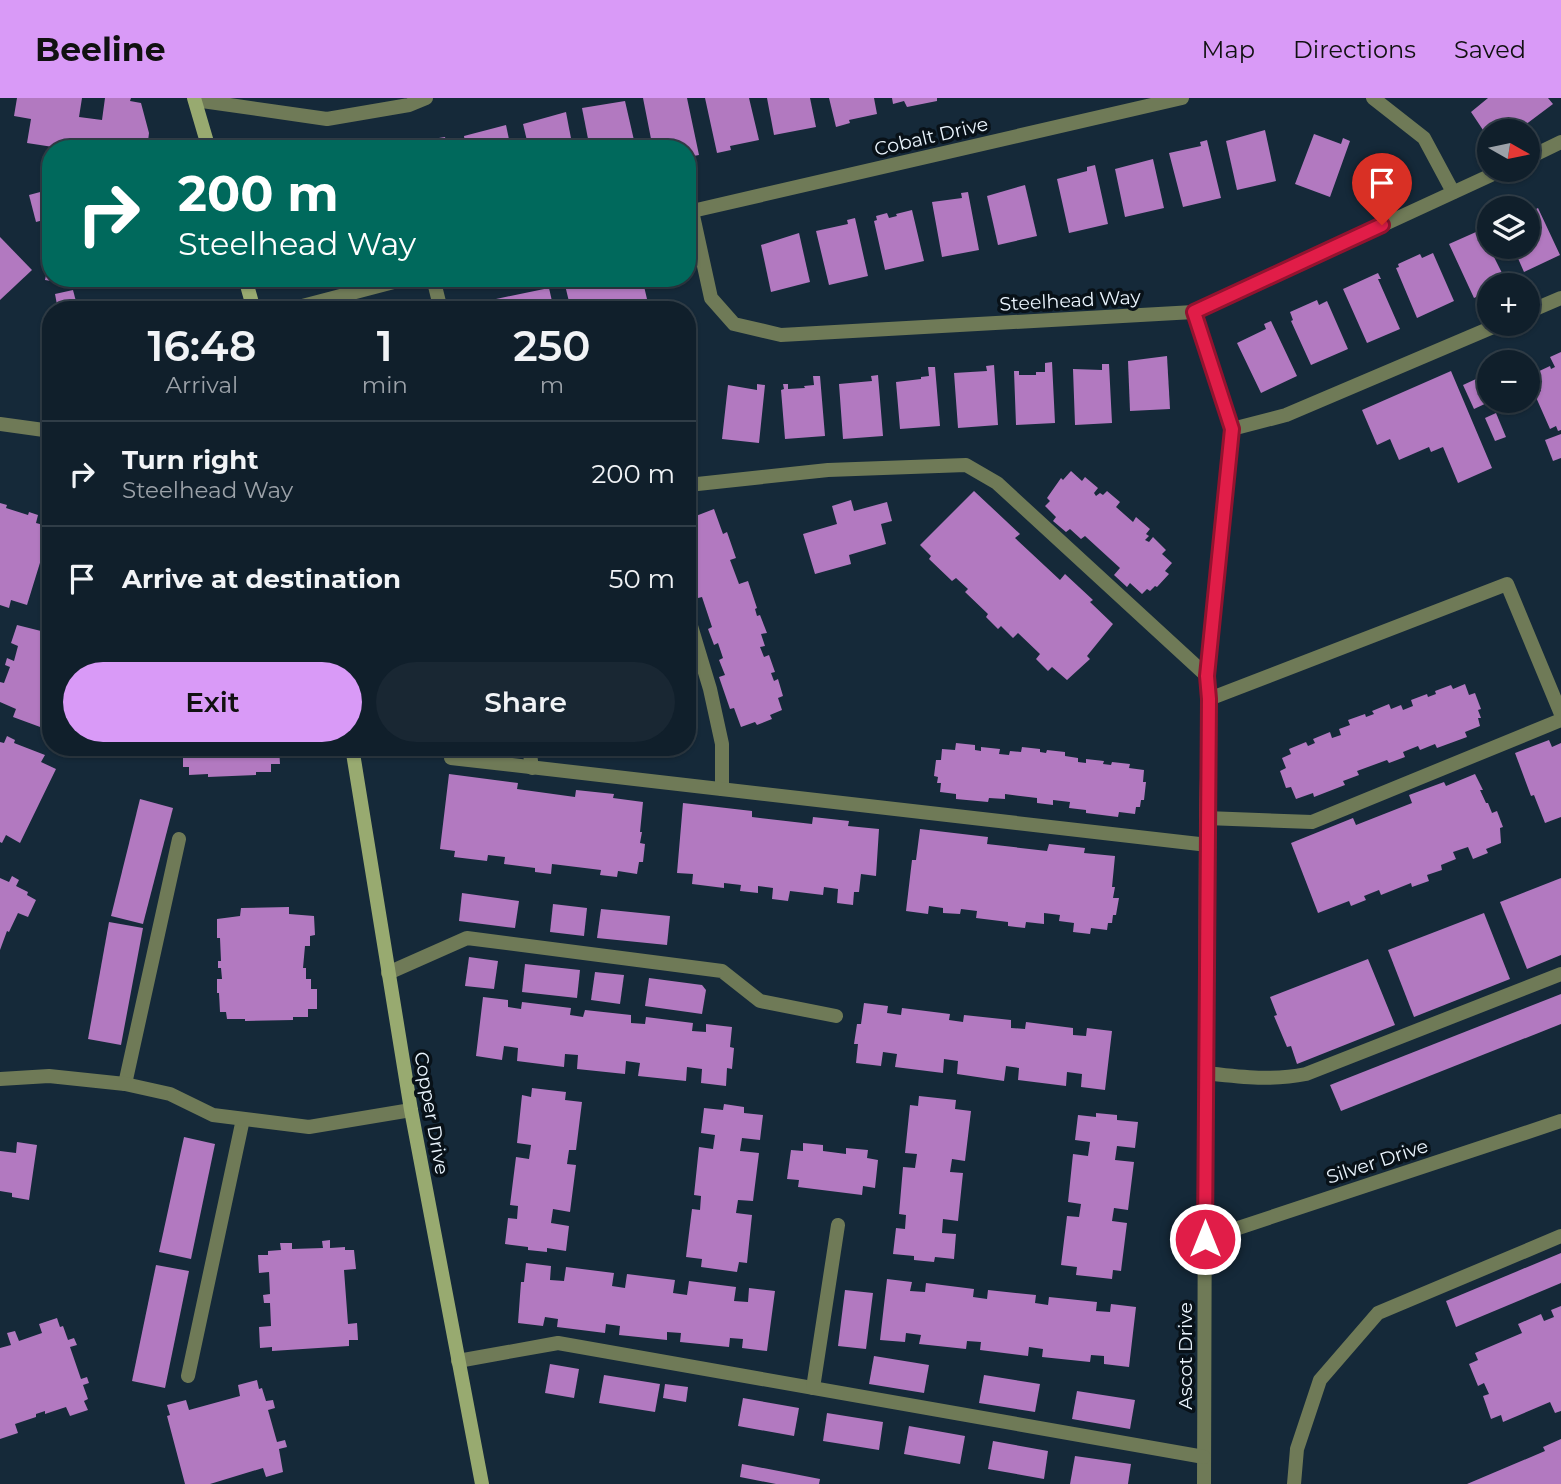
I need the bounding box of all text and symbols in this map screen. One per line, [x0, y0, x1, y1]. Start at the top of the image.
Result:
text: Beeline [35, 29, 166, 69]
text: Map [1202, 35, 1255, 64]
text: Directions [1293, 35, 1416, 64]
text: Saved [1454, 35, 1526, 64]
street label: Cobalt Drive [872, 112, 990, 161]
north arrow [1477, 119, 1540, 182]
map controls [1477, 119, 1540, 413]
pin [1352, 153, 1412, 225]
text: 200 m [178, 164, 339, 223]
icon: arrive [1363, 164, 1401, 202]
icon: right [63, 168, 154, 259]
button: layers [1477, 196, 1540, 259]
text: Steelhead Way [178, 224, 416, 263]
button: + [1477, 273, 1540, 336]
street label: Steelhead Way [999, 285, 1142, 316]
text: 16:48 [147, 320, 256, 372]
text: 1 [377, 320, 393, 372]
text: 250 [513, 320, 591, 372]
button: − [1477, 350, 1540, 413]
text: Arrival [166, 371, 238, 399]
text: min [362, 371, 408, 399]
text: m [540, 371, 564, 399]
text: Turn right [122, 444, 258, 476]
icon: right [63, 455, 101, 493]
text: 200 m [591, 458, 675, 490]
text: Steelhead Way [122, 476, 293, 504]
icon: arrive [63, 560, 101, 598]
text: Arrive at destination [122, 563, 401, 595]
text: 50 m [609, 563, 675, 595]
button: Exit [63, 662, 362, 742]
button: Share [376, 662, 675, 742]
street label: Copper Drive [409, 1050, 454, 1176]
street label: Silver Drive [1323, 1134, 1431, 1189]
position arrow [1168, 1202, 1242, 1276]
street label: Ascot Drive [1174, 1302, 1197, 1410]

